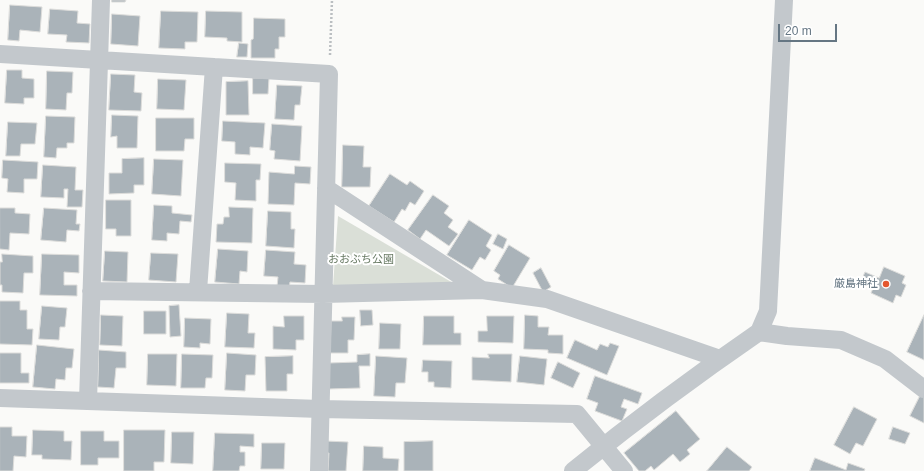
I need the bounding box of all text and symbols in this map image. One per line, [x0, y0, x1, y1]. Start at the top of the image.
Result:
scale bar [780, 16, 839, 42]
text: 20 m [785, 24, 812, 38]
park label: おおぶち公園 [328, 253, 394, 267]
place label: 厳島神社 [834, 277, 878, 291]
marker: 厳島神社 [881, 279, 891, 289]

